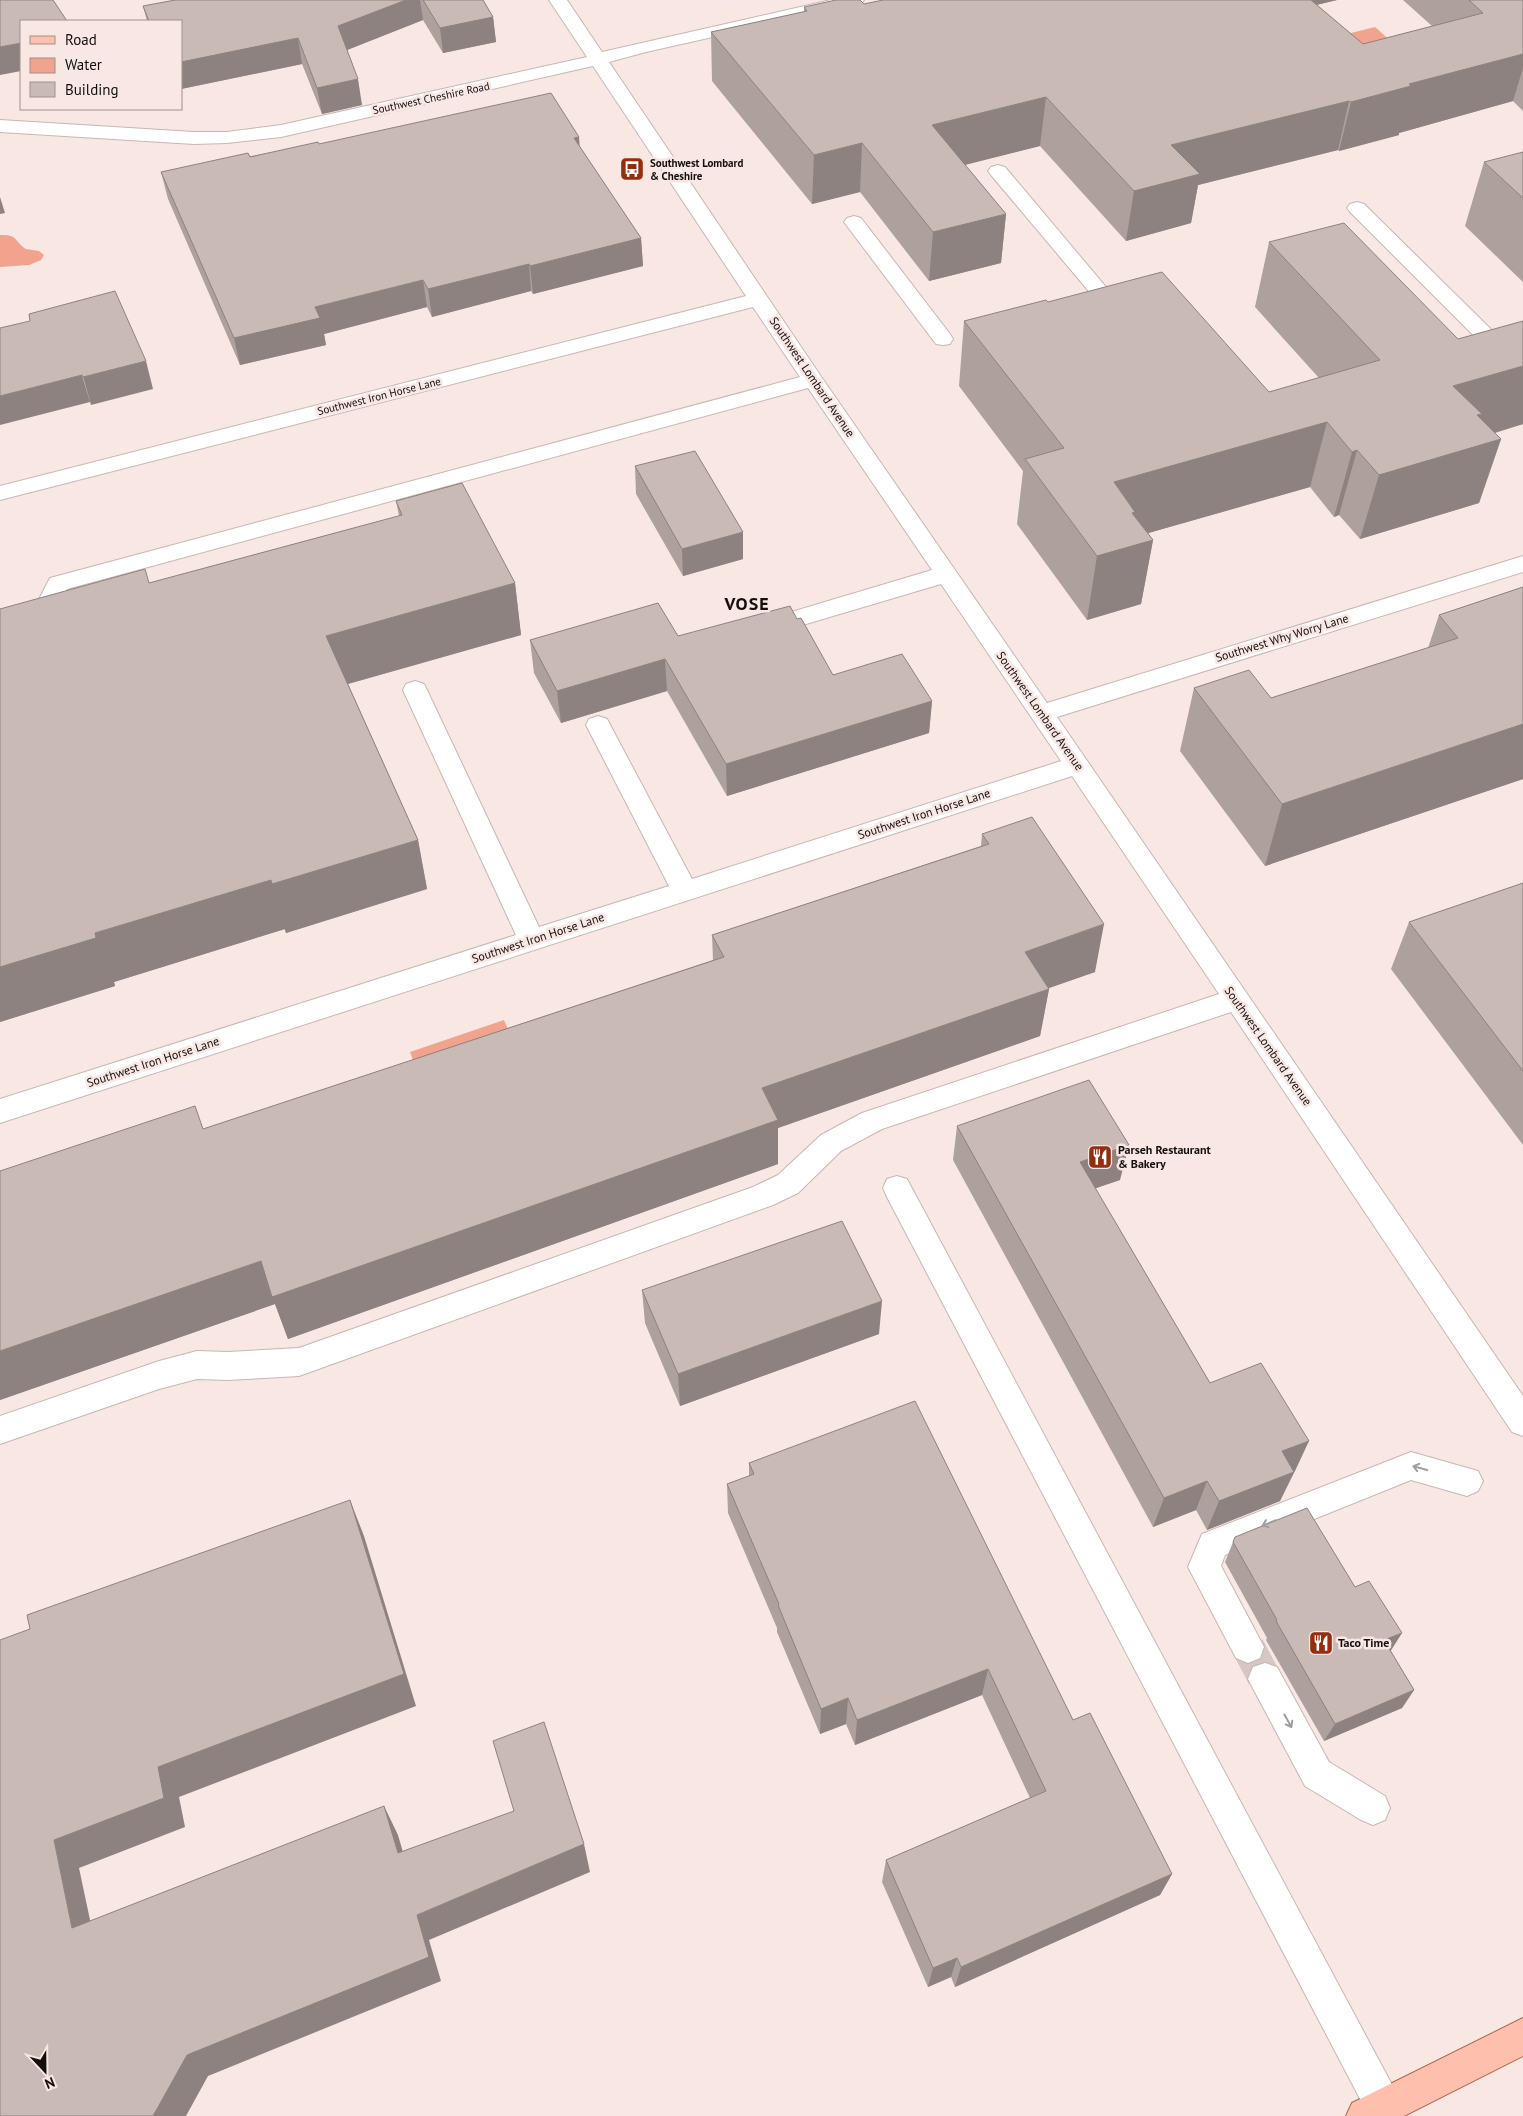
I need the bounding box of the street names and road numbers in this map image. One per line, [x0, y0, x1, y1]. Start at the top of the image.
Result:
street label: Southwest Cheshire Road [371, 79, 491, 117]
street label: Southwest Lombard Avenue [767, 314, 858, 440]
street label: Southwest Iron Horse Lane [316, 374, 443, 418]
street label: Southwest Why Worry Lane [1213, 610, 1350, 665]
street label: Southwest Lombard Avenue [994, 648, 1087, 773]
street label: Southwest Iron Horse Lane [856, 785, 992, 842]
street label: Southwest Iron Horse Lane [470, 909, 606, 966]
street label: Southwest Lombard Avenue [1222, 983, 1315, 1108]
street label: Southwest Iron Horse Lane [85, 1033, 221, 1090]

